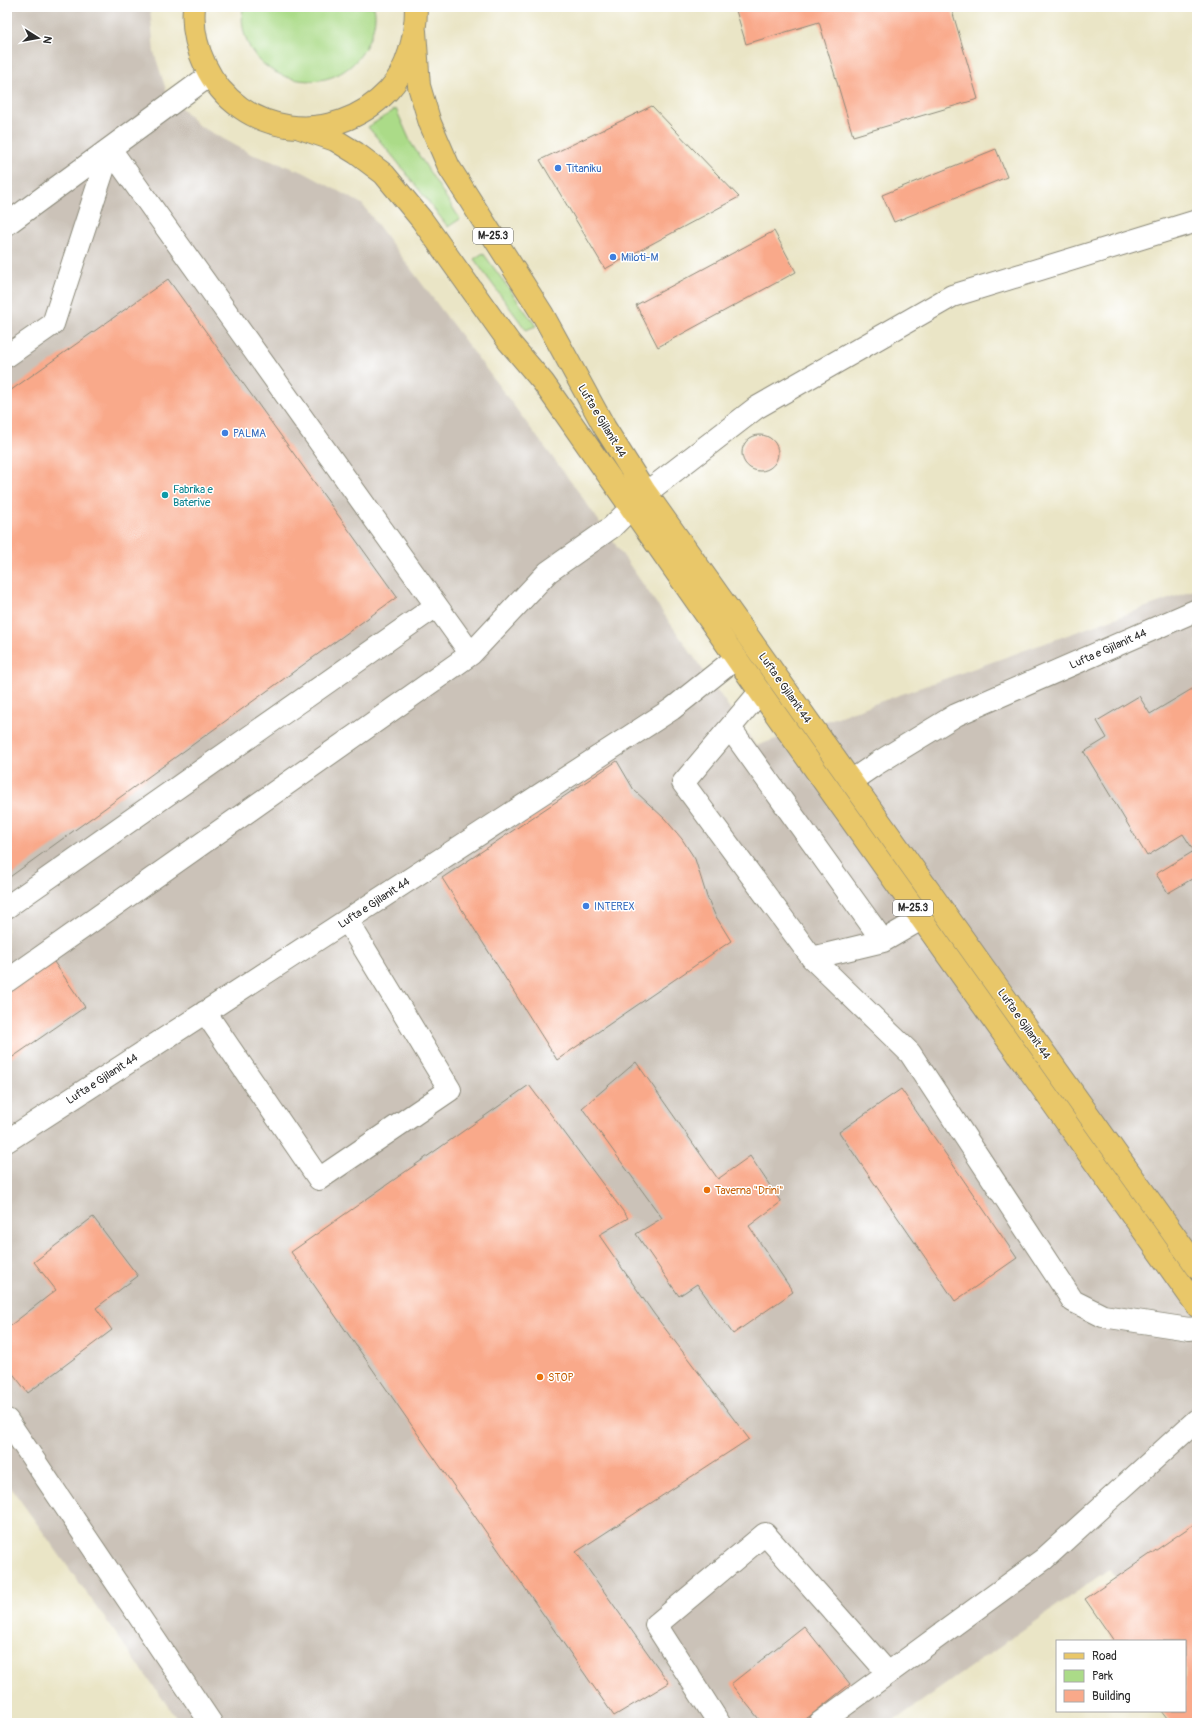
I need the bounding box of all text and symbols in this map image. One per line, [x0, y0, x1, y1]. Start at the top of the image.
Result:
north arrow [18, 18, 58, 58]
text: N [40, 35, 54, 45]
place label: Titaniku [566, 162, 602, 175]
marker: Titaniku [553, 163, 563, 173]
road number: M-25.3 [473, 228, 513, 244]
place label: Miloti-M [621, 251, 658, 264]
marker: Miloti-M [608, 252, 618, 262]
street label: Lufta e Gjilanit 44 [575, 382, 629, 460]
place label: PALMA [233, 427, 266, 440]
marker: PALMA [220, 428, 230, 438]
place label: Fabrika e Baterive [173, 483, 213, 509]
marker: Fabrika e Baterive [160, 490, 170, 500]
street label: Lufta e Gjilanit 44 [1067, 626, 1149, 672]
street label: Lufta e Gjilanit 44 [756, 650, 814, 726]
street label: Lufta e Gjilanit 44 [336, 875, 413, 931]
place label: INTEREX [594, 900, 635, 913]
road number: M-25.3 [893, 900, 933, 916]
marker: INTEREX [581, 901, 591, 911]
street label: Lufta e Gjilanit 44 [995, 986, 1053, 1062]
street label: Lufta e Gjilanit 44 [64, 1051, 141, 1107]
place label: Taverna "Drini" [715, 1184, 783, 1197]
marker: Taverna "Drini" [702, 1185, 712, 1195]
place label: STOP [548, 1371, 574, 1384]
marker: STOP [535, 1372, 545, 1382]
legend [1056, 1640, 1186, 1712]
text: Road [1092, 1649, 1117, 1664]
text: Park [1092, 1669, 1113, 1684]
text: Building [1092, 1689, 1131, 1704]

